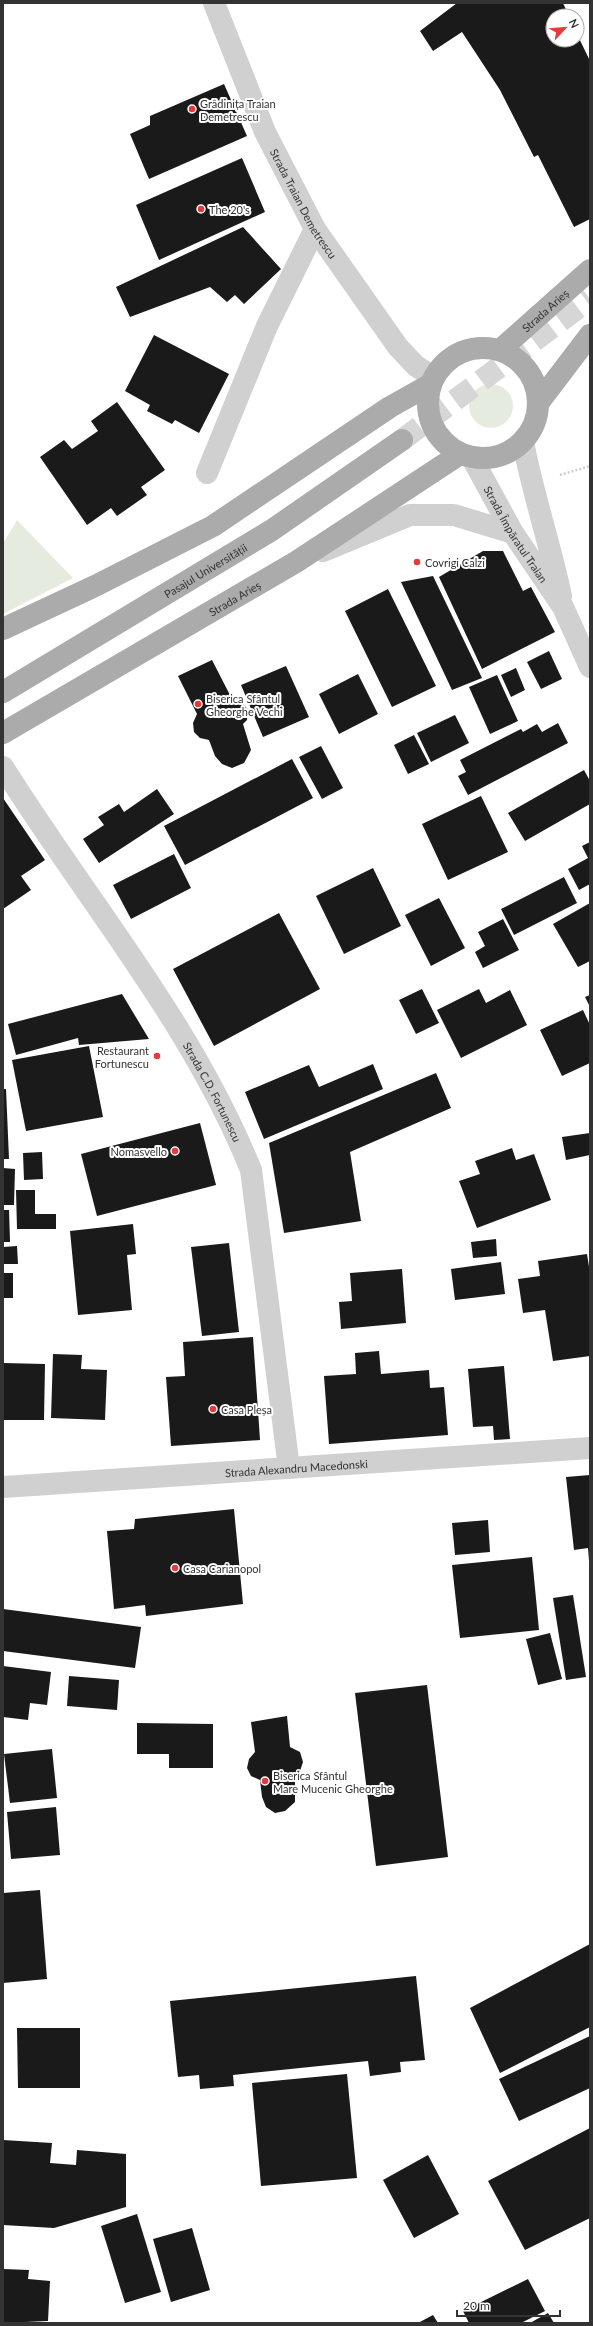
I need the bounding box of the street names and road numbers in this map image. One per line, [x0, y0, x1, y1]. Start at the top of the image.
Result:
street label: Strada Traian Demetrescu [268, 146, 340, 261]
street label: Strada Arieș [519, 286, 571, 334]
street label: Strada Împăratul Traian [482, 484, 551, 585]
street label: Pasajul Universității [161, 540, 249, 600]
street label: Strada Arieș [206, 578, 263, 618]
street label: Strada C.D. Fortunescu [181, 1039, 245, 1144]
street label: Strada Alexandru Macedonski [224, 1456, 369, 1479]

